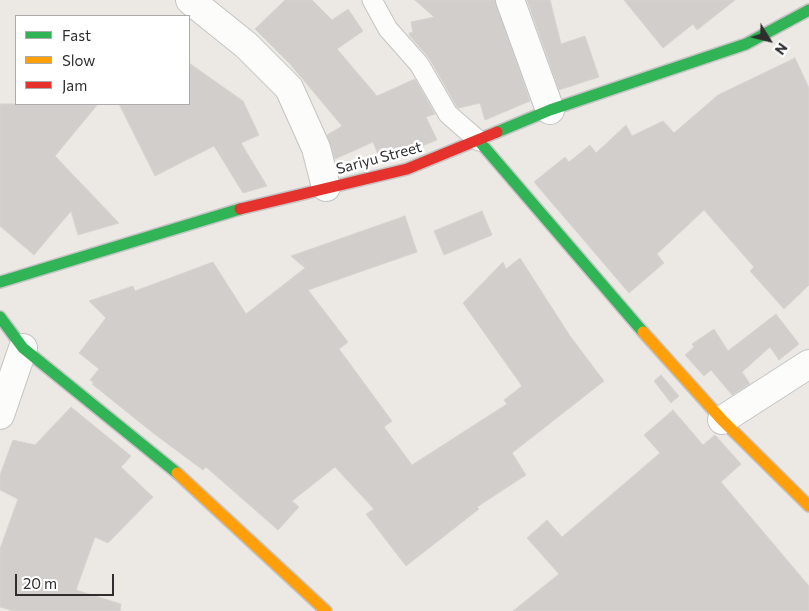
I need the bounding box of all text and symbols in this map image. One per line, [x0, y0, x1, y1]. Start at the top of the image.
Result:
legend [15, 15, 190, 105]
north arrow [744, 15, 794, 65]
text: Fast [62, 26, 91, 44]
text: N [772, 40, 792, 58]
text: Slow [62, 51, 95, 69]
text: Jam [62, 76, 87, 94]
street label: Sariyu Street [334, 138, 424, 178]
scale bar [18, 564, 116, 596]
text: 20 m [23, 574, 57, 592]

